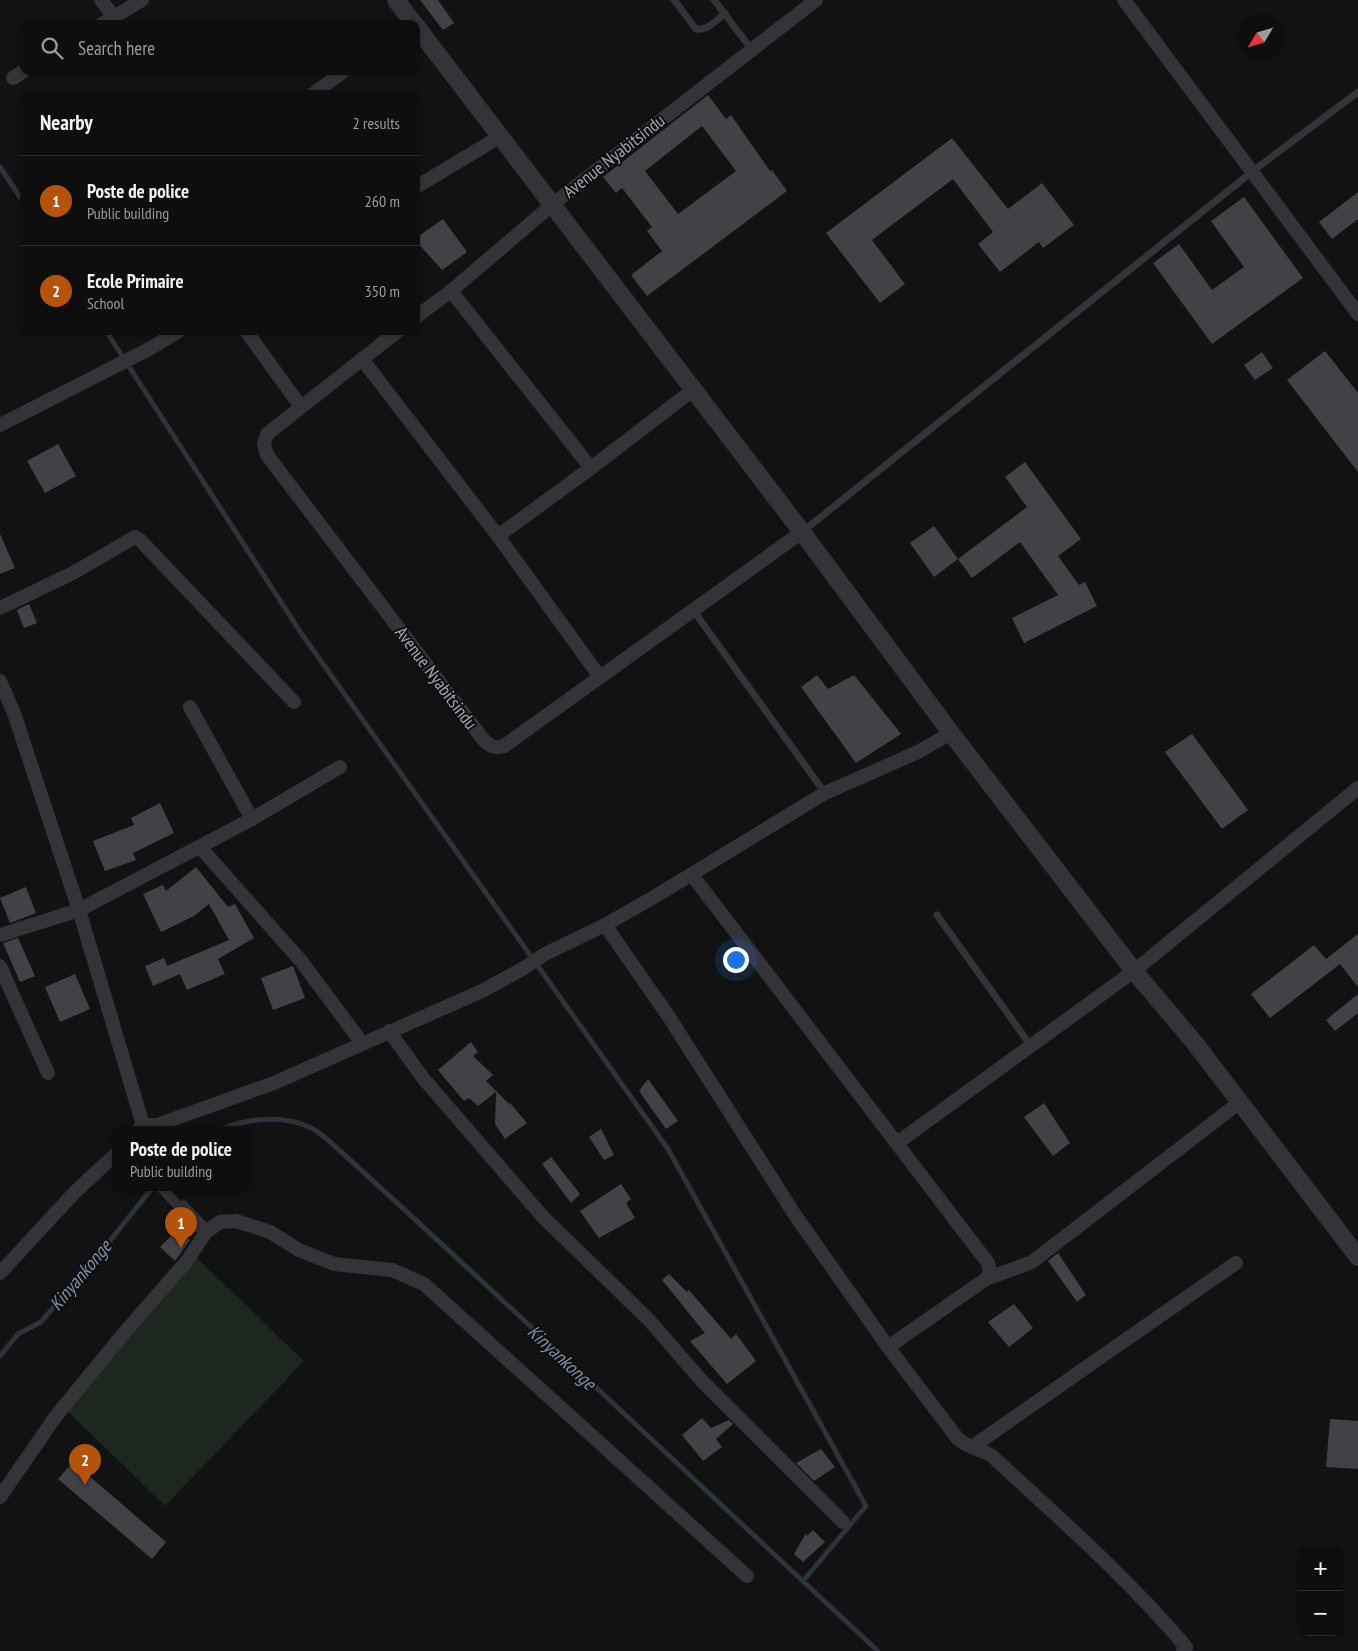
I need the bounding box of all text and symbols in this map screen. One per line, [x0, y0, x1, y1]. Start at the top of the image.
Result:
north arrow [1238, 15, 1283, 60]
search box [20, 20, 420, 75]
icon: search [38, 34, 66, 62]
text: Search here [78, 36, 155, 60]
text: Nearby [40, 109, 93, 136]
street label: Avenue Nyabitsindu [558, 109, 669, 203]
text: 2 results [353, 113, 400, 133]
text: Poste de police [87, 179, 189, 203]
text: 1 [52, 191, 60, 211]
text: 260 m [365, 191, 400, 211]
text: Public building [87, 203, 169, 223]
text: Ecole Primaire [87, 269, 184, 293]
text: 2 [52, 281, 60, 301]
text: 350 m [365, 281, 400, 301]
text: School [87, 293, 124, 313]
street label: Avenue Nyabitsindu [390, 622, 483, 734]
your location [723, 947, 749, 973]
popup [112, 1126, 250, 1191]
text: Poste de police [130, 1137, 232, 1161]
text: Public building [130, 1161, 212, 1181]
pin: 1 [165, 1207, 197, 1248]
water label: Kinyankonge [44, 1234, 117, 1315]
water label: Kinyankonge [523, 1319, 602, 1395]
pin: 2 [69, 1444, 101, 1485]
map controls [1298, 1546, 1343, 1636]
button: + [1298, 1546, 1343, 1591]
button: − [1298, 1591, 1343, 1636]

